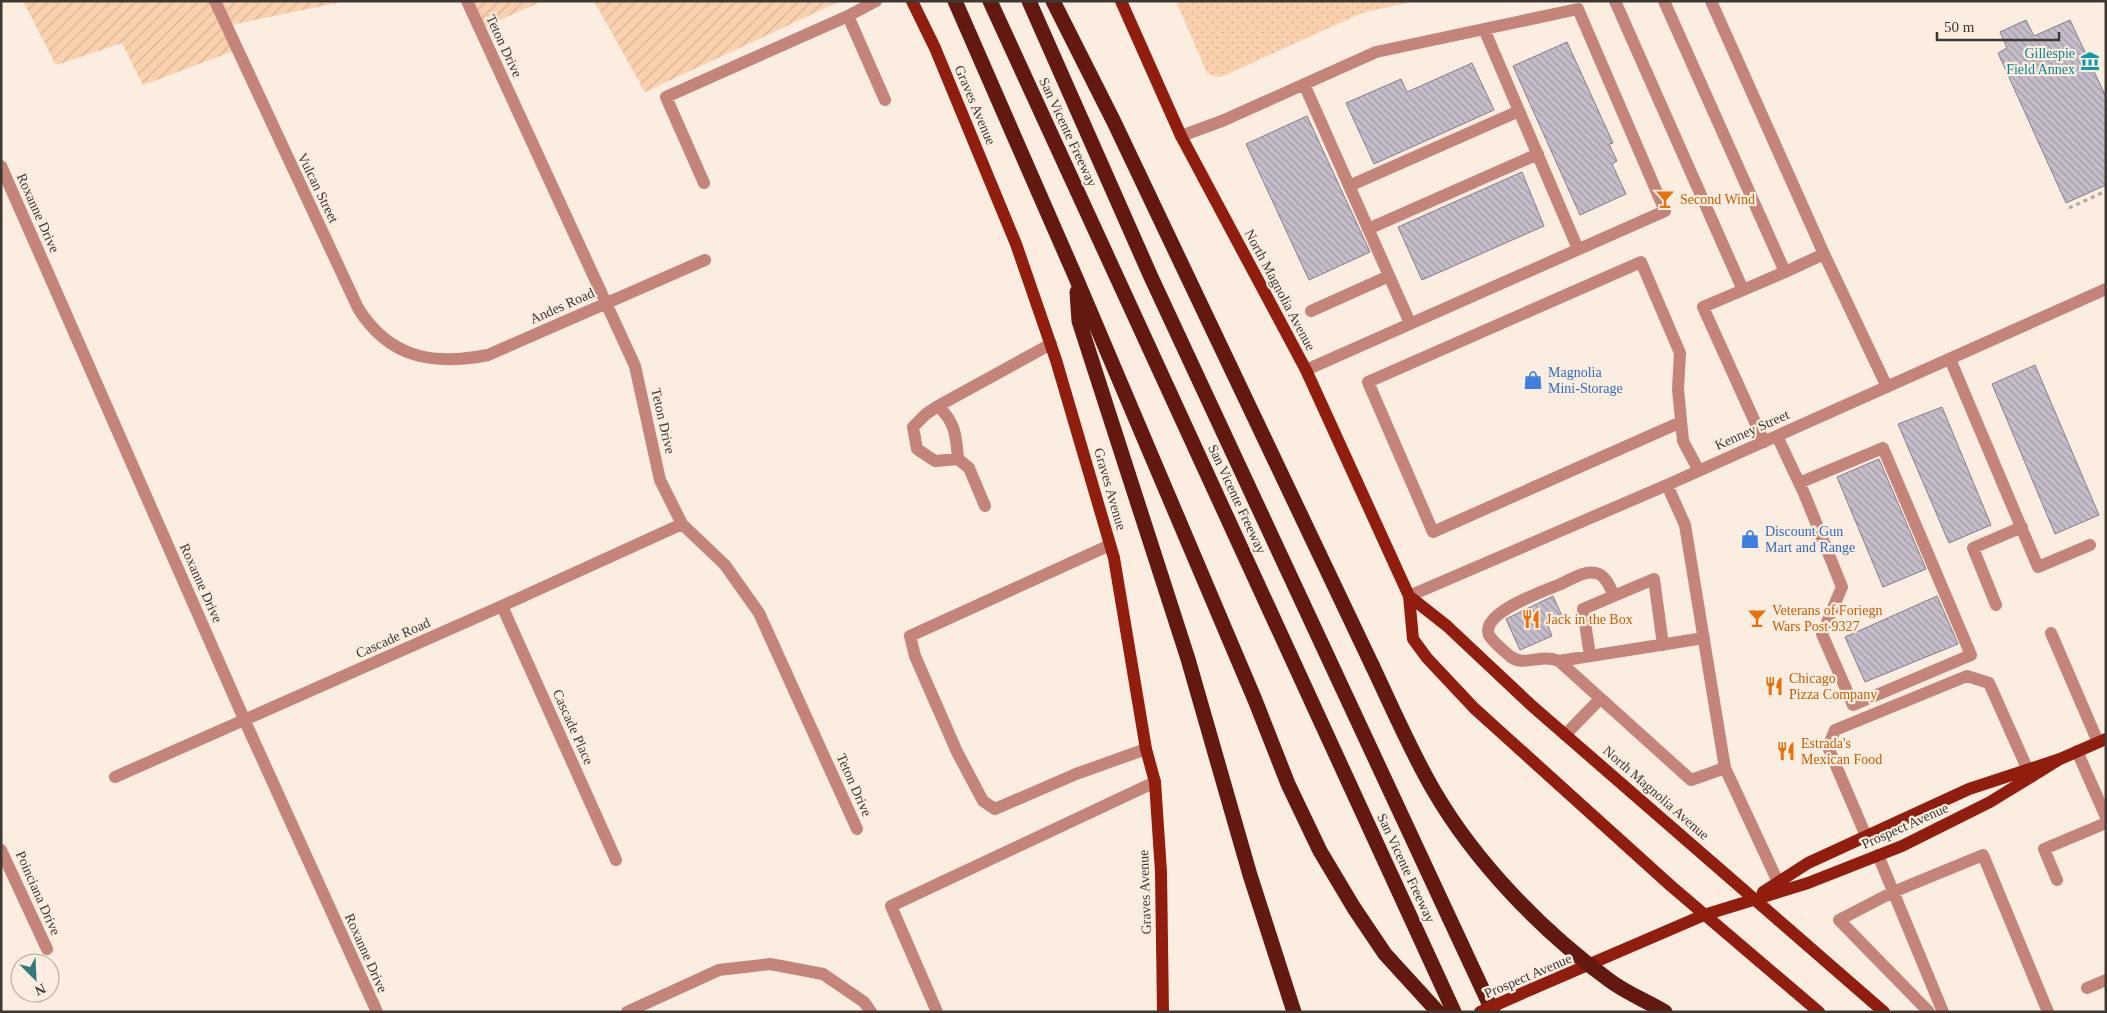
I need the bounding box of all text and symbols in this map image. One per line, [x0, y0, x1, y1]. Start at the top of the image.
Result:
scale bar [1937, 10, 2060, 42]
street label: Teton Drive [483, 12, 525, 80]
text: 50 m [1944, 19, 1975, 35]
place label: Gillespie Field Annex [2006, 46, 2075, 77]
museum icon: Gillespie Field Annex [2079, 50, 2101, 72]
street label: Graves Avenue [952, 63, 998, 147]
street label: San Vicente Freeway [1036, 75, 1100, 189]
street label: Vulcan Street [295, 151, 341, 225]
street label: Roxanne Drive [14, 171, 62, 255]
bar icon: Second Wind [1654, 188, 1676, 210]
place label: Second Wind [1680, 192, 1755, 207]
street label: North Magnolia Avenue [1242, 227, 1318, 353]
street label: Andes Road [528, 285, 596, 327]
place label: Magnolia Mini-Storage [1548, 365, 1623, 396]
shop icon: Magnolia Mini-Storage [1522, 369, 1544, 391]
street label: Teton Drive [648, 387, 678, 455]
street label: Kenney Street [1713, 407, 1792, 453]
street label: San Vicente Freeway [1205, 442, 1269, 556]
street label: Graves Avenue [1091, 446, 1129, 532]
place label: Discount Gun Mart and Range [1765, 524, 1855, 555]
shop icon: Discount Gun Mart and Range [1739, 528, 1761, 550]
street label: Roxanne Drive [177, 541, 225, 625]
place label: Veterans of Foriegn Wars Post 9327 [1772, 603, 1882, 634]
bar icon: Veterans of Foriegn Wars Post 9327 [1746, 607, 1768, 629]
restaurant icon: Jack in the Box [1520, 608, 1542, 630]
place label: Jack in the Box [1546, 612, 1633, 627]
street label: Cascade Road [354, 615, 432, 661]
place label: Chicago Pizza Company [1789, 671, 1877, 702]
restaurant icon: Chicago Pizza Company [1763, 675, 1785, 697]
street label: Cascade Place [550, 687, 596, 767]
place label: Estrada's Mexican Food [1801, 736, 1882, 767]
restaurant icon: Estrada's Mexican Food [1775, 740, 1797, 762]
street label: North Magnolia Avenue [1600, 743, 1712, 843]
street label: Teton Drive [834, 751, 874, 819]
street label: Prospect Avenue [1859, 800, 1951, 852]
street label: San Vicente Freeway [1374, 811, 1438, 925]
street label: Poinciana Drive [13, 849, 63, 937]
street label: Graves Avenue [1136, 849, 1154, 935]
street label: Roxanne Drive [342, 911, 390, 995]
street label: Prospect Avenue [1482, 951, 1574, 1001]
north arrow [10, 953, 60, 1003]
text: N [32, 981, 48, 998]

